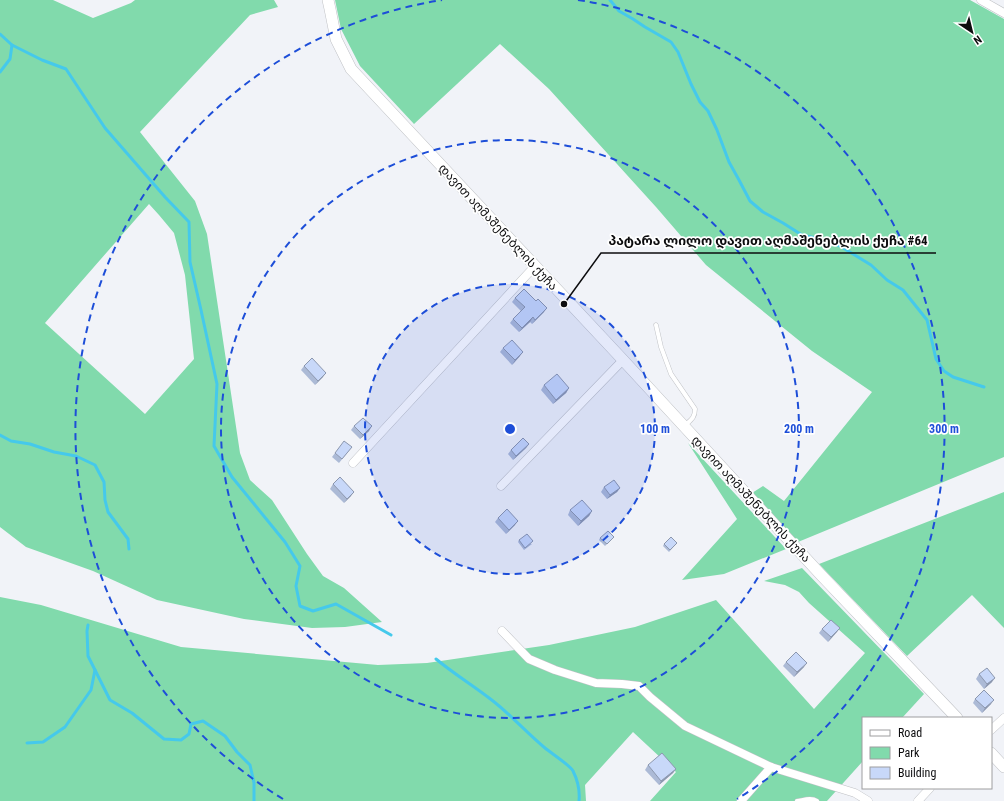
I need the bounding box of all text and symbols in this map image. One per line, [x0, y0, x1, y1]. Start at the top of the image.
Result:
north arrow [952, 12, 992, 52]
text: N [971, 33, 984, 47]
street label: დავით აღმაშენებლის ქუჩა [435, 161, 560, 294]
callout: პატარა ლილო დავით აღმაშენებლის ქუჩა #64 [601, 228, 936, 253]
text: პატარა ლილო დავით აღმაშენებლის ქუჩა #64 [608, 233, 928, 249]
centre of rings [503, 422, 517, 436]
text: 100 m [640, 422, 670, 436]
text: 200 m [784, 422, 814, 436]
text: 300 m [929, 422, 959, 436]
street label: დავით აღმაშენებლის ქუჩა [688, 433, 813, 566]
legend [862, 717, 992, 789]
text: Road [898, 726, 922, 740]
text: Park [898, 746, 920, 760]
text: Building [898, 766, 936, 780]

